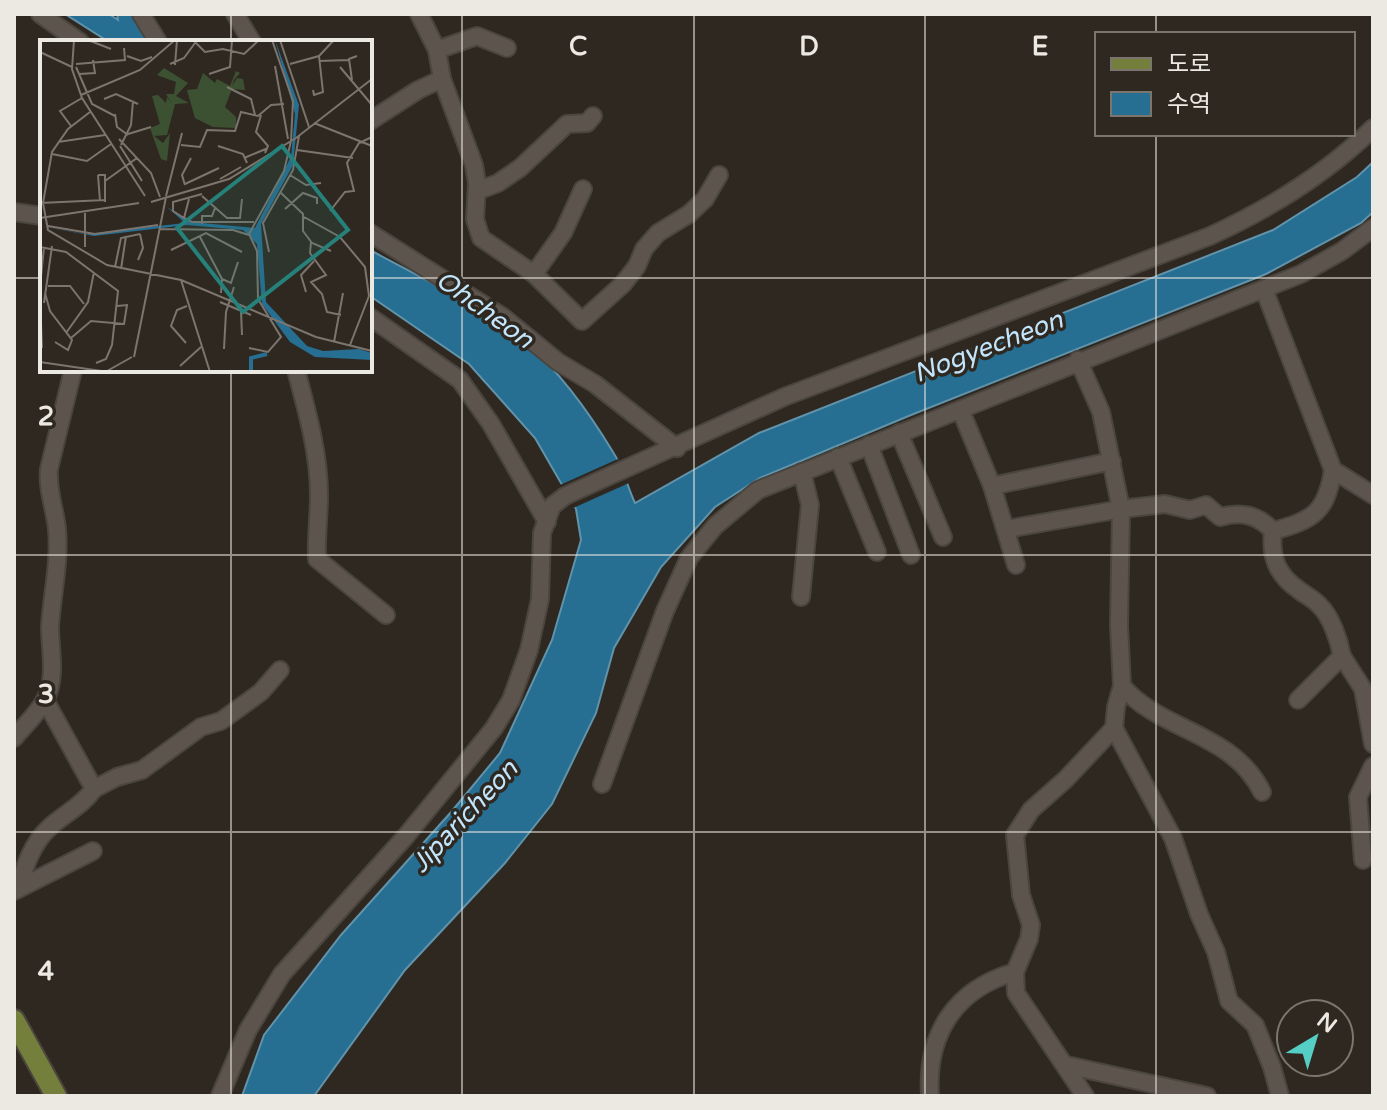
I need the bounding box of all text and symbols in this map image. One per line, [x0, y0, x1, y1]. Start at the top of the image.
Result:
text: C [569, 31, 587, 62]
text: D [799, 31, 819, 62]
text: E [1032, 31, 1048, 62]
legend [1095, 32, 1355, 136]
inset map [40, 40, 372, 372]
text: 도로 [1167, 50, 1211, 79]
text: 수역 [1167, 90, 1211, 119]
water label: Ohcheon [430, 264, 540, 356]
water label: Nogyecheon [909, 303, 1068, 389]
text: 2 [38, 401, 54, 432]
text: 3 [38, 679, 54, 710]
water label: Jiparicheon [405, 753, 525, 879]
text: 4 [38, 956, 54, 987]
north arrow [1275, 998, 1355, 1078]
text: N [1312, 1007, 1342, 1039]

